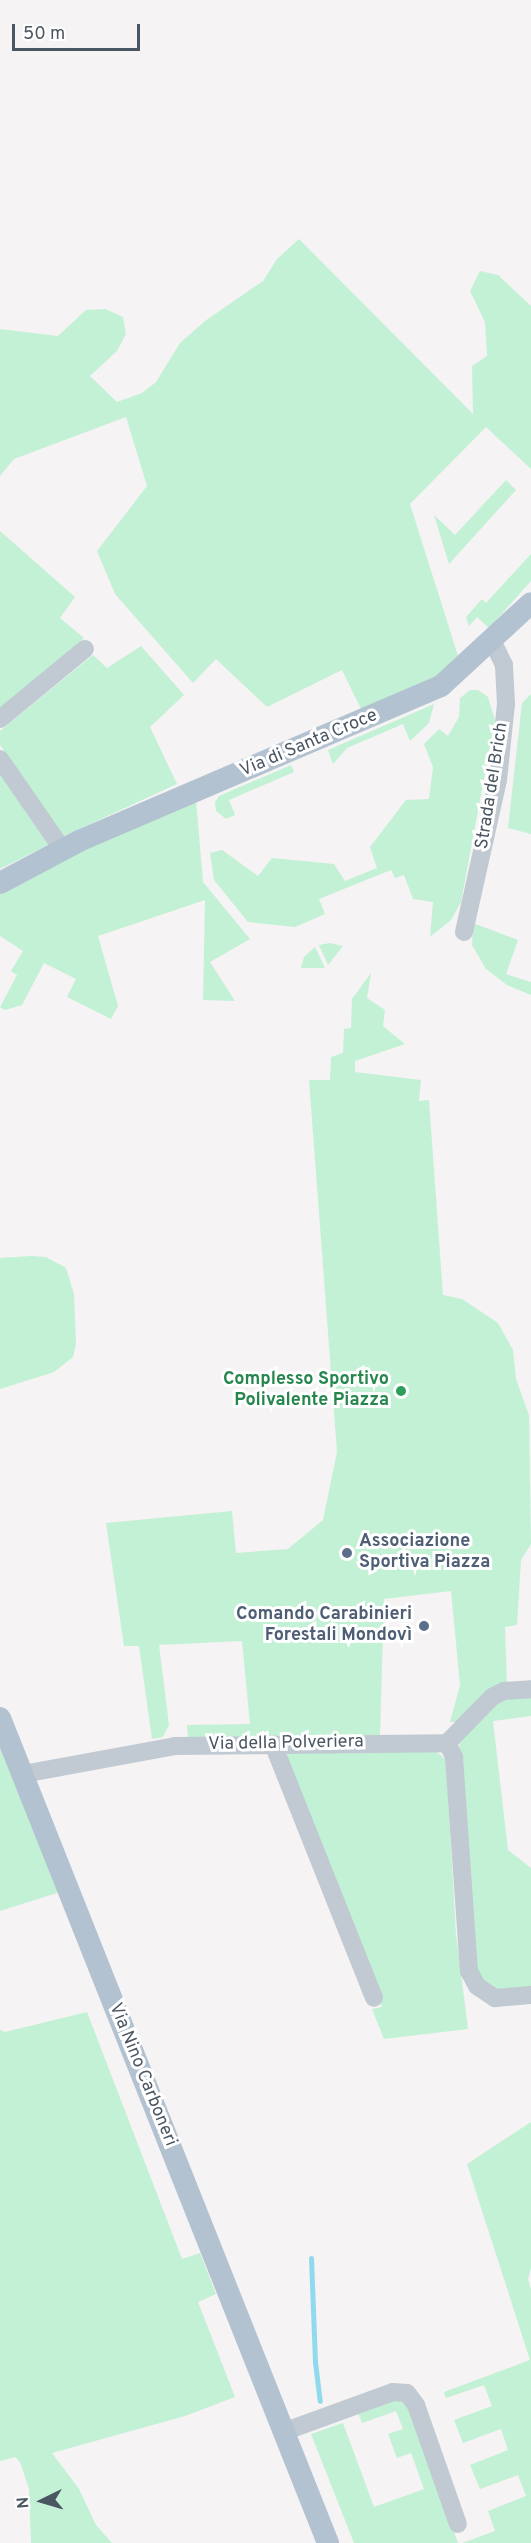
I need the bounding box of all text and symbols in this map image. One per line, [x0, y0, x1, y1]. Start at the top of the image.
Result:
scale bar [15, 12, 142, 50]
text: 50 m [23, 23, 65, 46]
street label: Via di Santa Croce [237, 705, 381, 783]
street label: Strada del Brich [472, 721, 514, 851]
place label: Complesso Sportivo Polivalente Piazza [223, 1370, 389, 1412]
marker: Complesso Sportivo Polivalente Piazza [394, 1384, 408, 1398]
place label: Associazione Sportiva Piazza [359, 1532, 490, 1574]
marker: Associazione Sportiva Piazza [340, 1546, 354, 1560]
place label: Comando Carabinieri Forestali Mondovì [236, 1605, 412, 1648]
marker: Comando Carabinieri Forestali Mondovì [417, 1619, 431, 1633]
street label: Via della Polveriera [208, 1732, 364, 1756]
street label: Via Nino Carboneri [103, 2000, 181, 2150]
north arrow [12, 2471, 72, 2531]
text: N [14, 2496, 35, 2509]

